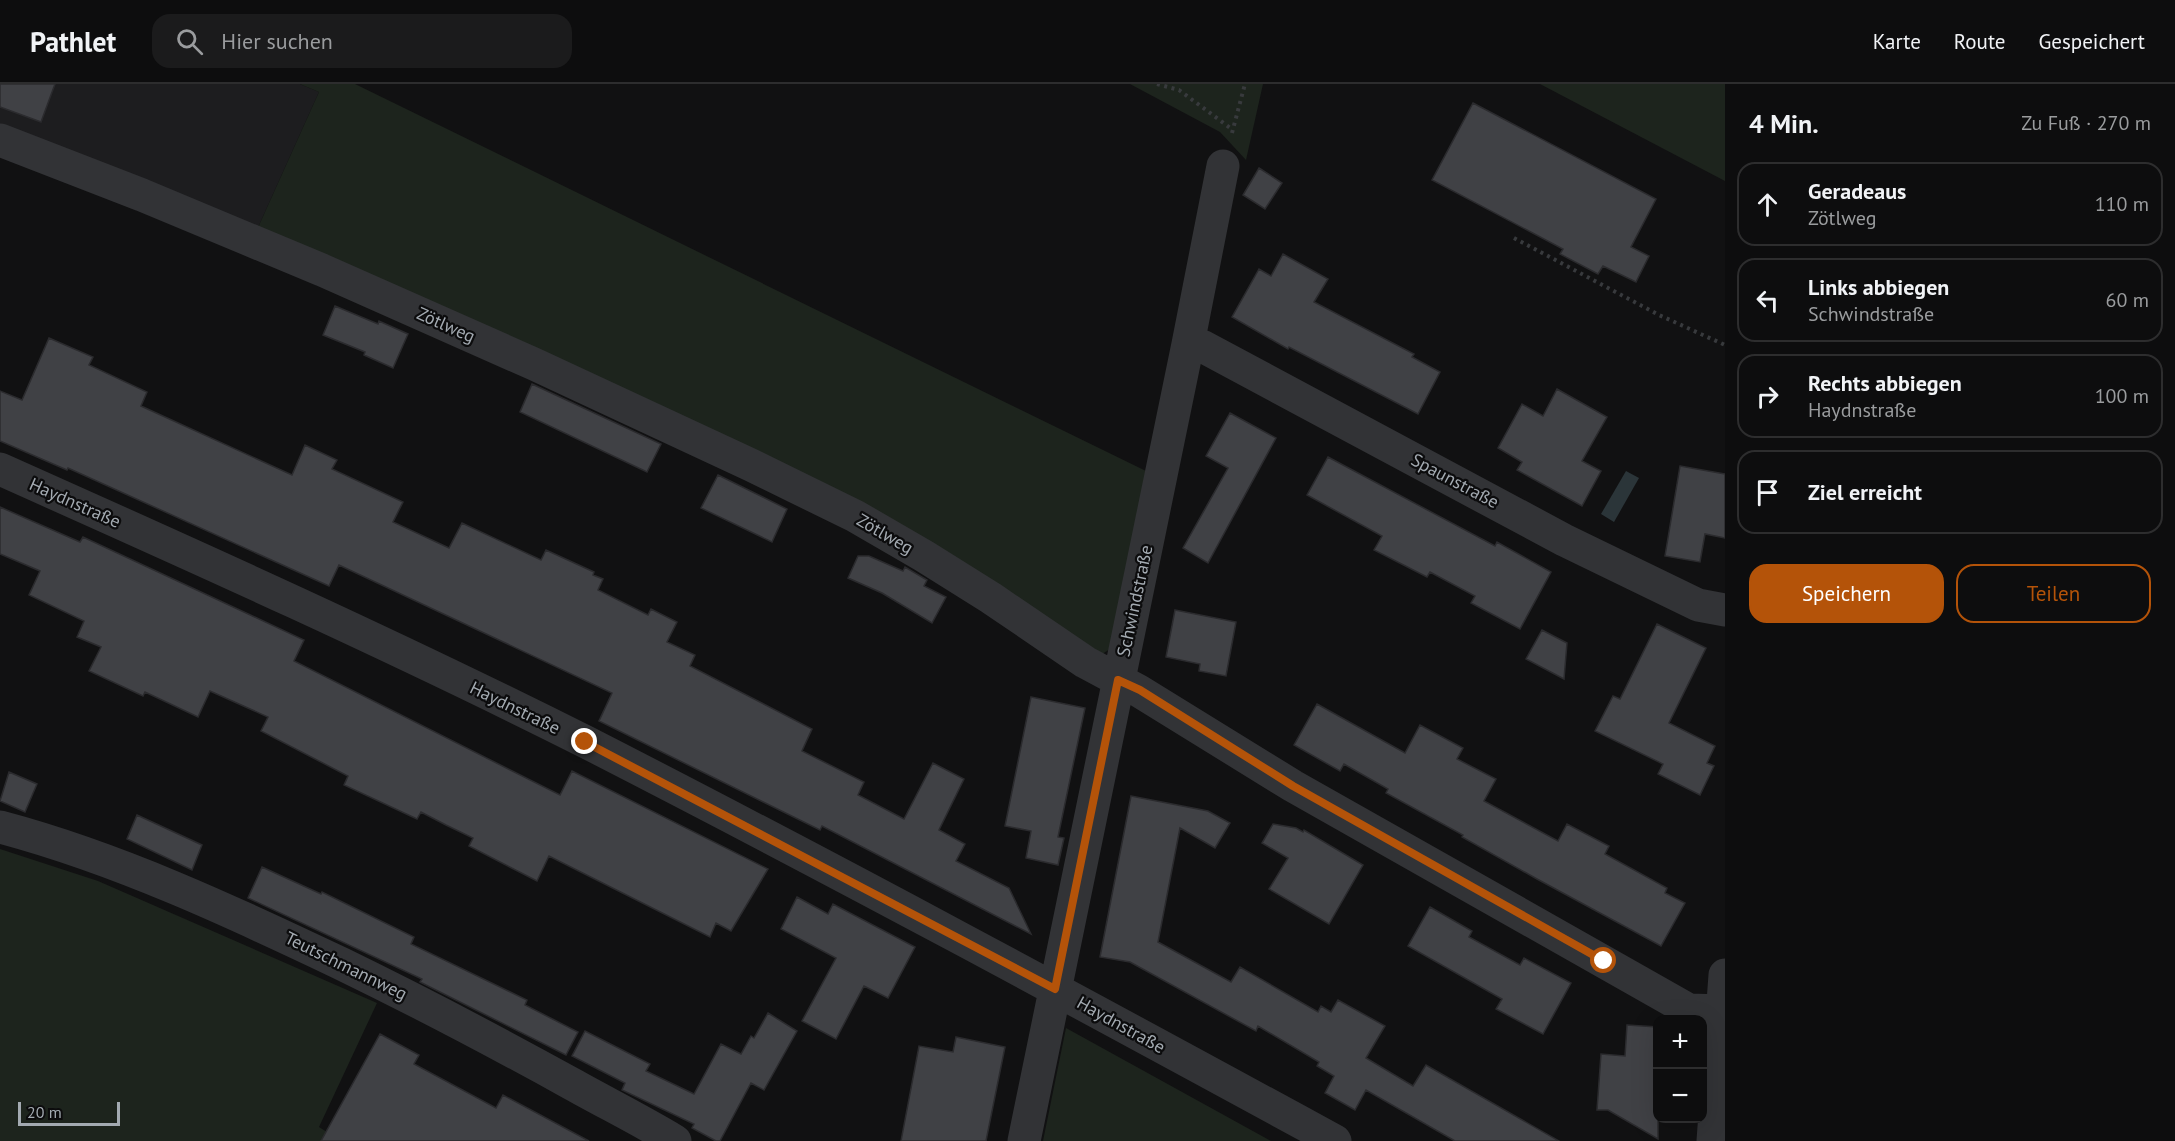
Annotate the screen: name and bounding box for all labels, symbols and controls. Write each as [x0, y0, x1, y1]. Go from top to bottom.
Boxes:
search box [152, 14, 572, 68]
text: Pathlet [30, 23, 116, 60]
icon: search [173, 25, 206, 58]
text: Hier suchen [221, 27, 333, 55]
text: Karte [1873, 28, 1921, 55]
text: Route [1954, 28, 2005, 55]
text: Gespeichert [2038, 28, 2145, 55]
text: 4 Min. [1749, 107, 1819, 140]
text: Zu Fuß · 270 m [2021, 110, 2151, 136]
text: Geradeaus [1808, 177, 1906, 205]
icon: ahead [1751, 188, 1784, 221]
text: 110 m [2095, 191, 2149, 217]
text: Zötlweg [1808, 205, 1876, 231]
text: Links abbiegen [1808, 273, 1949, 301]
icon: left [1751, 284, 1784, 317]
text: 60 m [2106, 287, 2149, 313]
text: Schwindstraße [1808, 301, 1934, 327]
street label: Zötlweg [413, 302, 479, 348]
text: Rechts abbiegen [1808, 369, 1962, 397]
icon: right [1751, 380, 1784, 413]
text: 100 m [2095, 383, 2149, 409]
text: Haydnstraße [1808, 397, 1916, 423]
street label: Spaunstraße [1407, 448, 1503, 513]
street label: Haydnstraße [26, 472, 124, 533]
icon: arrive [1751, 476, 1784, 509]
text: Ziel erreicht [1808, 478, 1922, 506]
street label: Zötlweg [853, 508, 918, 559]
street label: Schwindstraße [1111, 543, 1158, 659]
button: Speichern [1749, 564, 1944, 623]
button: Teilen [1956, 564, 2151, 623]
street label: Haydnstraße [466, 676, 564, 739]
route end [571, 728, 597, 754]
street label: Teutschmannweg [281, 926, 411, 1005]
route start [1590, 947, 1616, 973]
street label: Haydnstraße [1073, 991, 1169, 1058]
map controls [1653, 1015, 1707, 1123]
button: + [1653, 1015, 1707, 1069]
button: − [1653, 1069, 1707, 1123]
scale bar [18, 1099, 120, 1126]
text: 20 m [27, 1102, 62, 1122]

